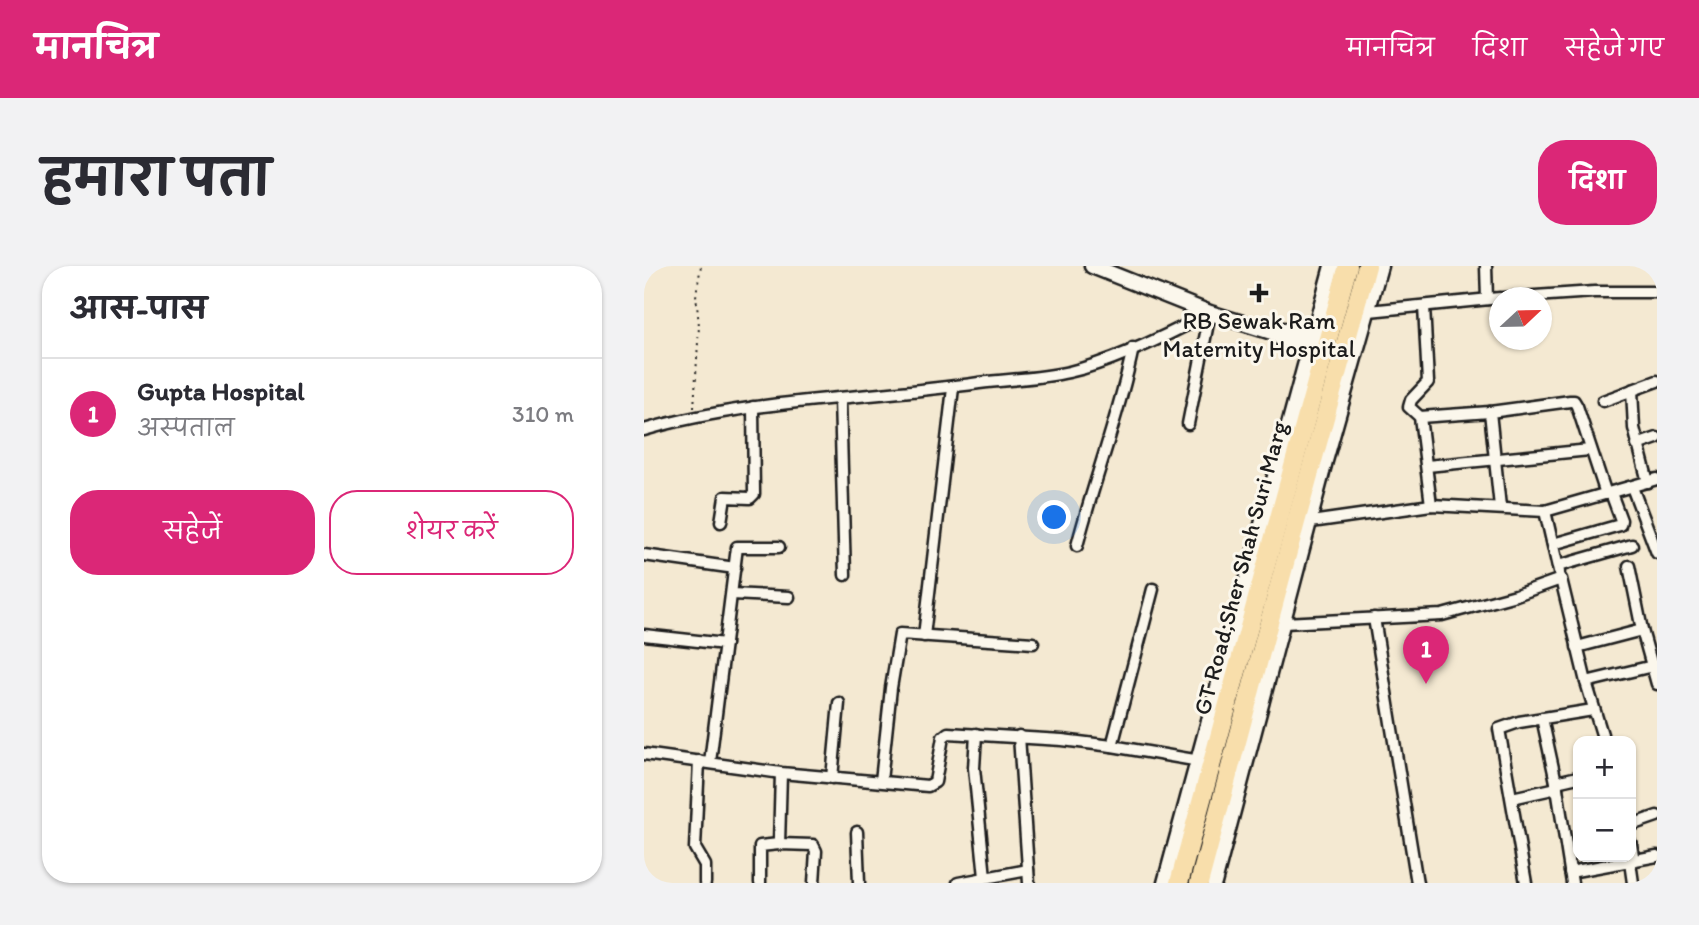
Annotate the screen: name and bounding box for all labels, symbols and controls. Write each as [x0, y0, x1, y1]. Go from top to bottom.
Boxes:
text: मानचित्र [35, 27, 158, 66]
text: मानचित्र [1347, 33, 1435, 62]
text: दिशा [1473, 33, 1527, 62]
text: सहेजे गए [1565, 33, 1664, 62]
button: दिशा [1538, 140, 1657, 225]
text: हमारा पता [42, 148, 271, 207]
marker: RB Sewak Ram Maternity Hospital [1249, 283, 1269, 303]
north arrow [1489, 287, 1552, 350]
text: आस-पास [70, 290, 207, 327]
place label: RB Sewak Ram Maternity Hospital [1163, 306, 1356, 363]
text: Gupta Hospital [137, 375, 305, 407]
text: 1 [88, 400, 98, 428]
text: 310 m [512, 400, 574, 428]
text: अस्पताल [137, 414, 235, 442]
street label: GT Road;Sher Shah Suri Marg [1187, 417, 1293, 718]
button: सहेजें [70, 490, 315, 575]
button: शेयर करें [329, 490, 574, 575]
your location [1037, 500, 1071, 534]
pin: 1 [1403, 626, 1449, 684]
map controls [1573, 736, 1636, 862]
button: + [1573, 736, 1636, 799]
button: − [1573, 799, 1636, 862]

